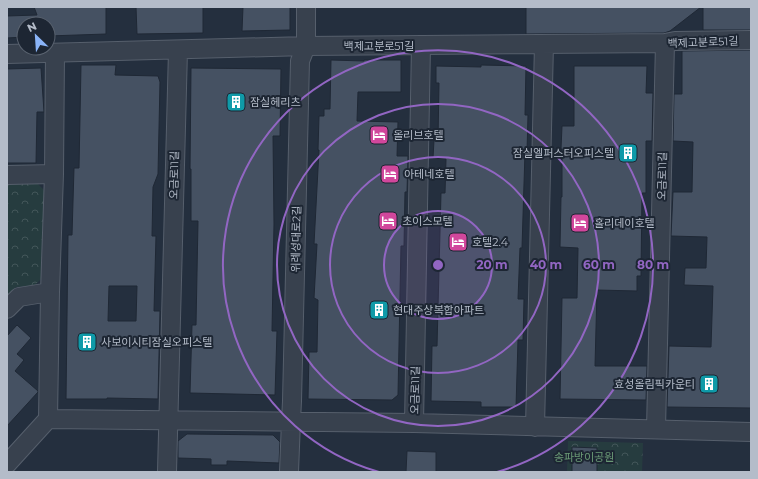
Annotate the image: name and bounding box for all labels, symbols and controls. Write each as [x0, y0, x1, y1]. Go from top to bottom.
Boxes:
north arrow [16, 16, 56, 56]
text: N [25, 19, 39, 35]
street label: 백제고분로51길 [667, 34, 739, 50]
street label: 백제고분로51길 [344, 39, 414, 53]
building icon: 잠실헤리츠 [225, 91, 247, 113]
place label: 잠실헤리츠 [250, 95, 301, 109]
hotel icon: 올리브호텔 [368, 124, 390, 146]
place label: 올리브호텔 [393, 128, 444, 142]
building icon: 잠실엘퍼스터오피스텔 [617, 142, 639, 164]
place label: 잠실엘퍼스터오피스텔 [513, 146, 614, 160]
street label: 오금로11길 [167, 151, 181, 199]
street label: 오금로11길 [655, 152, 669, 200]
hotel icon: 아테네호텔 [379, 163, 401, 185]
place label: 아테네호텔 [404, 167, 455, 181]
street label: 위례성대로2길 [288, 205, 304, 273]
hotel icon: 초이스모텔 [377, 210, 399, 232]
hotel icon: 홀리데이호텔 [569, 212, 591, 234]
place label: 초이스모텔 [402, 214, 453, 228]
place label: 홀리데이호텔 [594, 216, 655, 230]
hotel icon: 호텔2.4 [447, 231, 469, 253]
place label: 호텔2.4 [472, 235, 509, 249]
text: 20 m [476, 257, 508, 272]
text: 40 m [530, 257, 562, 272]
text: 60 m [583, 257, 615, 272]
text: 80 m [637, 257, 669, 272]
centre of rings [431, 258, 445, 272]
building icon: 현대주상복합아파트 [368, 299, 390, 321]
place label: 현대주상복합아파트 [393, 303, 484, 317]
building icon: 사보이시티잠실오피스텔 [76, 331, 98, 353]
place label: 사보이시티잠실오피스텔 [101, 335, 212, 349]
street label: 오금로11길 [408, 366, 422, 414]
building icon: 효성올림픽카운티 [698, 373, 720, 395]
place label: 효성올림픽카운티 [614, 377, 695, 391]
park label: 송파방이공원 [554, 450, 614, 464]

